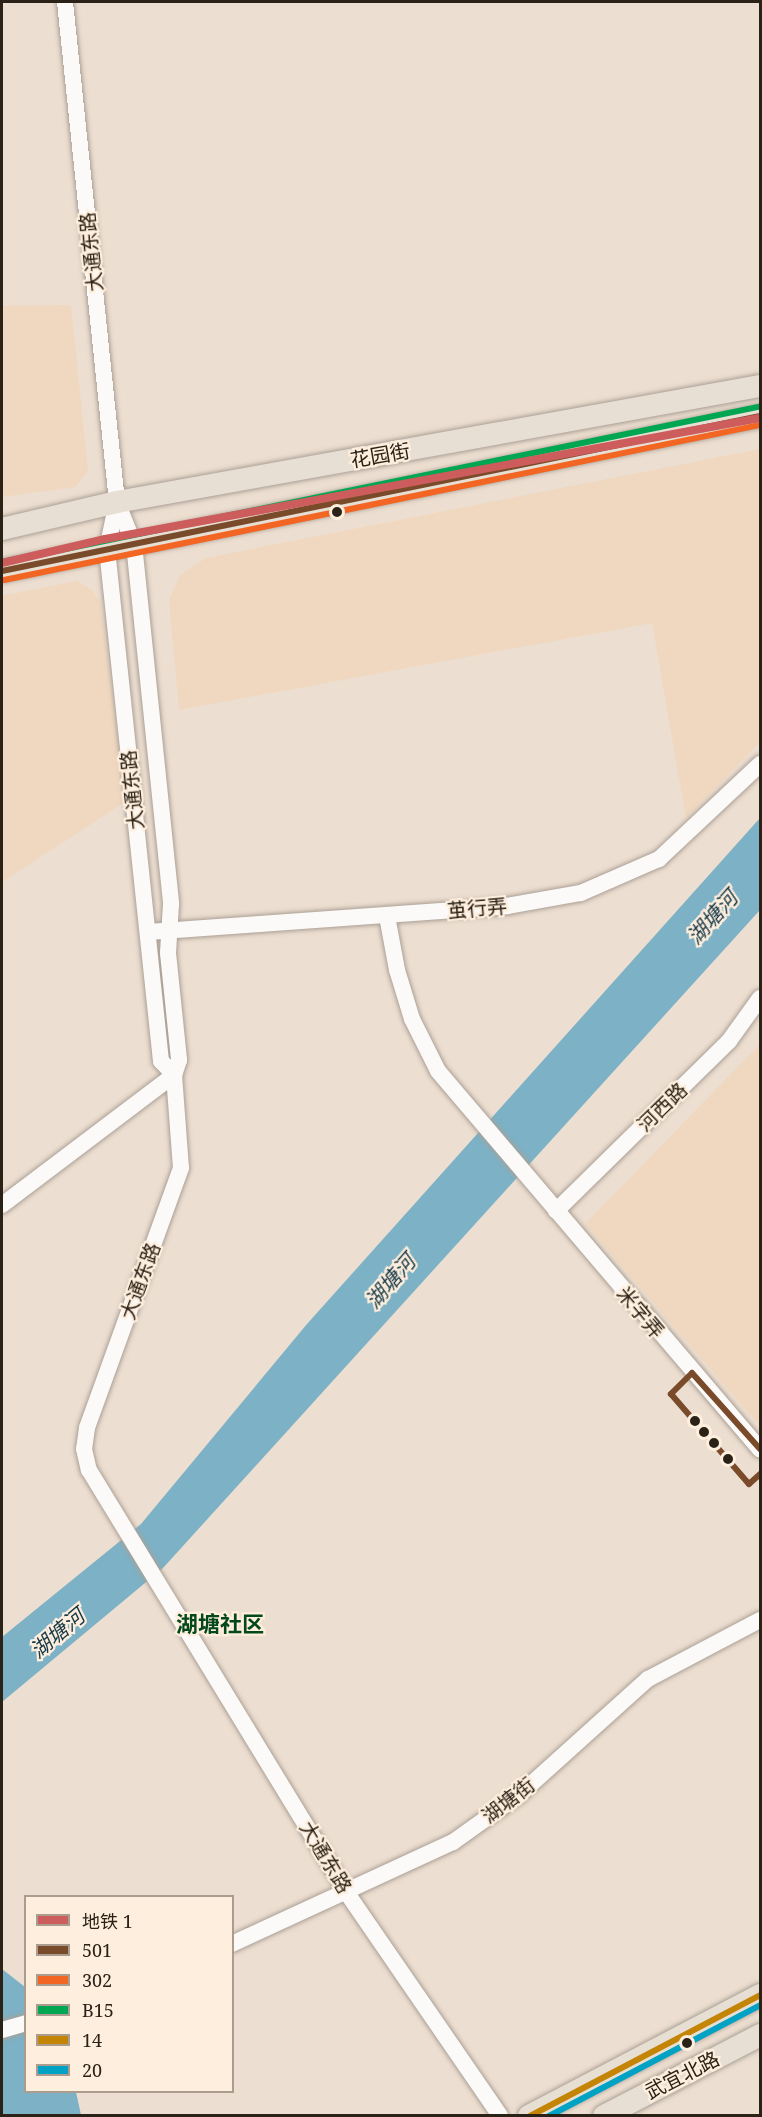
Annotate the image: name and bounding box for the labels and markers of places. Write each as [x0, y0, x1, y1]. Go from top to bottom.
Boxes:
unlabelled marker [331, 506, 343, 518]
unlabelled marker [689, 1415, 701, 1427]
unlabelled marker [698, 1426, 710, 1438]
unlabelled marker [708, 1437, 720, 1449]
unlabelled marker [722, 1453, 734, 1465]
unlabelled marker [681, 2037, 693, 2049]

